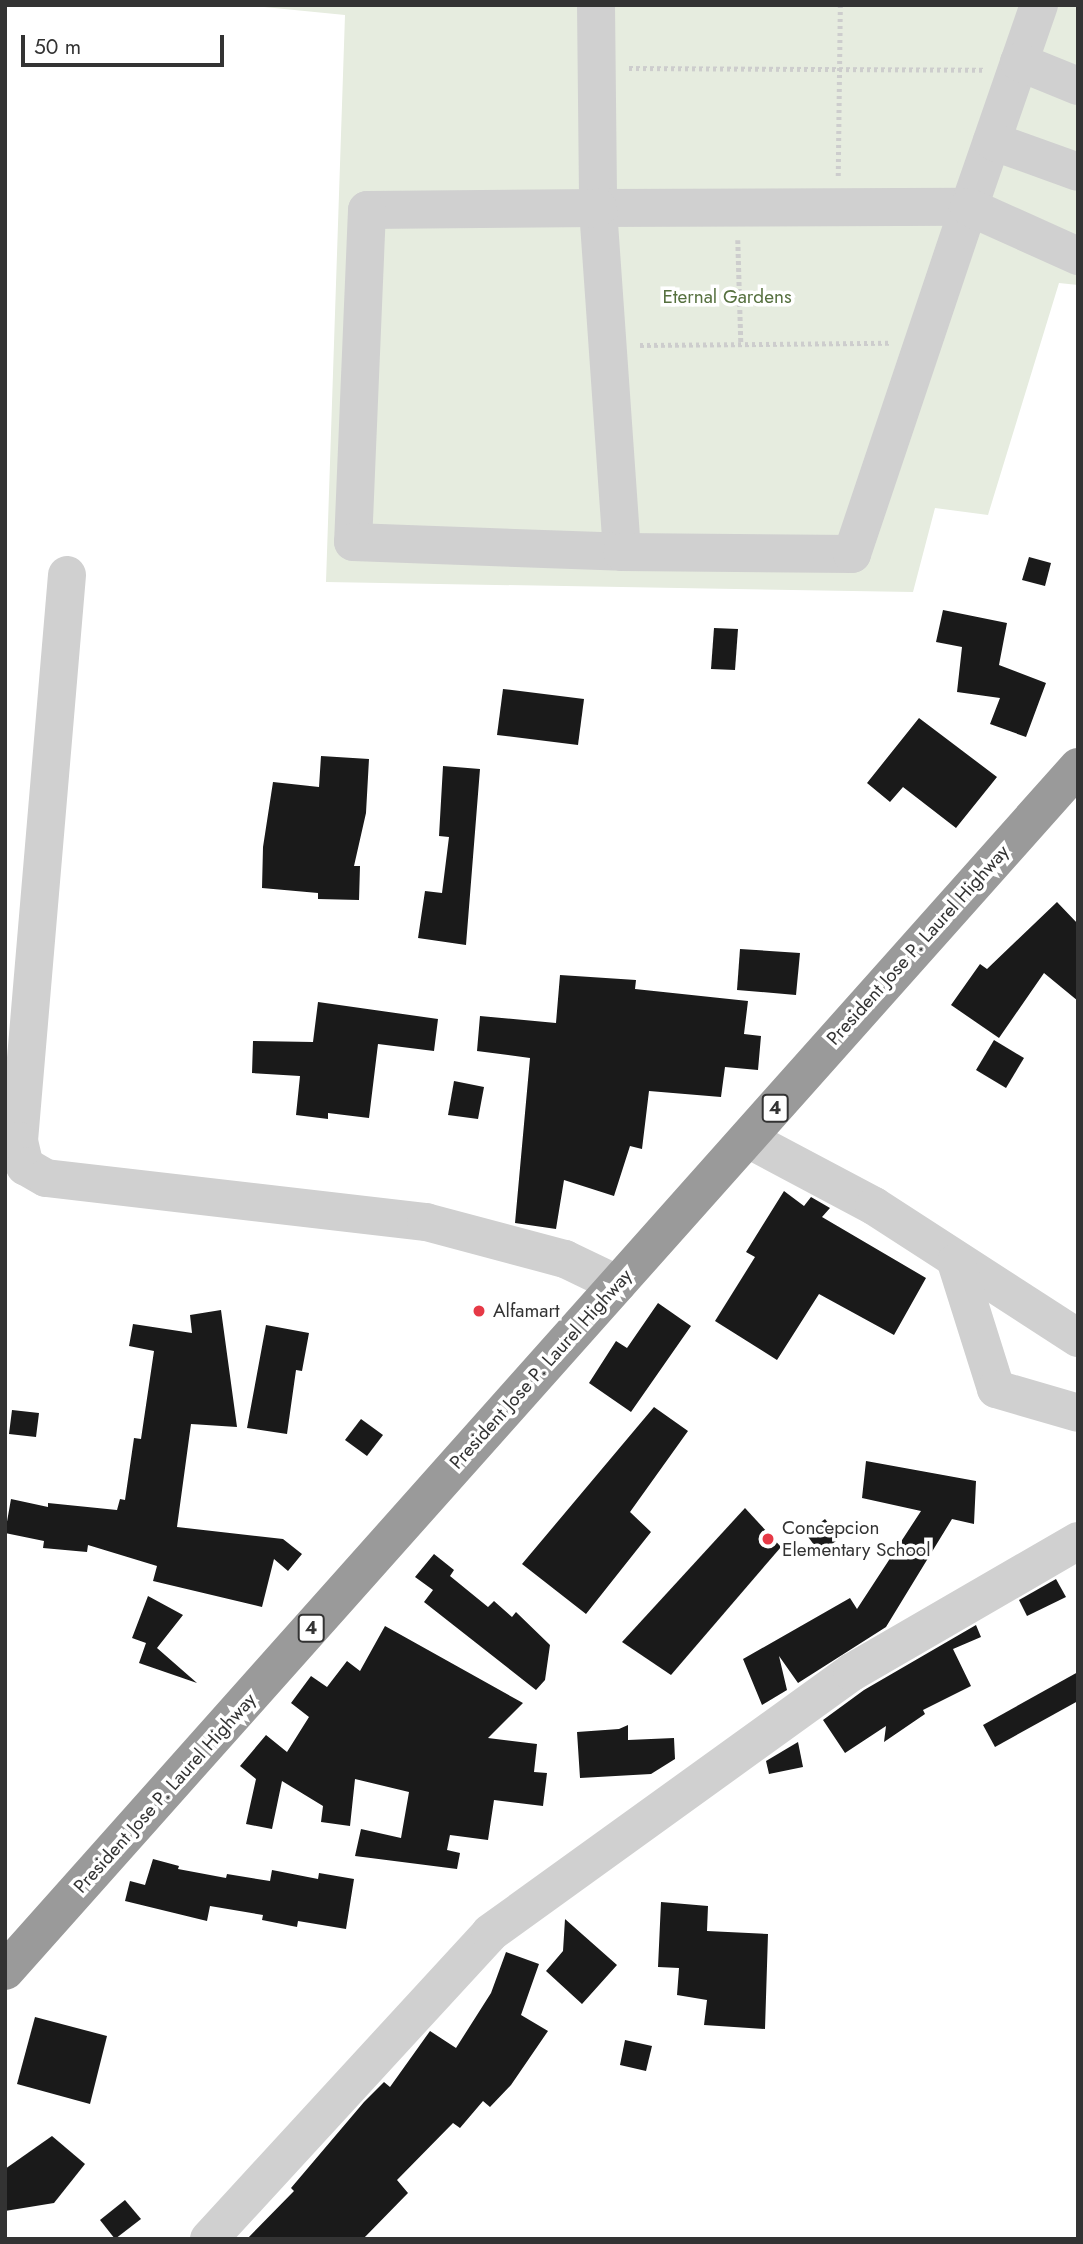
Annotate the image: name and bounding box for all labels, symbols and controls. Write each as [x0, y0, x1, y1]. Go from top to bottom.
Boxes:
scale bar [24, 21, 228, 65]
text: 50 m [34, 32, 81, 62]
park label: Eternal Gardens [662, 286, 792, 308]
street label: President Jose P. Laurel Highway [822, 840, 1014, 1050]
road number: 4 [761, 1093, 789, 1122]
street label: President Jose P. Laurel Highway [445, 1264, 637, 1474]
place label: Alfamart [493, 1300, 560, 1322]
marker: Alfamart [471, 1303, 487, 1319]
place label: Concepcion Elementary School [782, 1517, 931, 1561]
marker: Concepcion Elementary School [760, 1531, 776, 1547]
road number: 4 [297, 1614, 325, 1643]
street label: President Jose P. Laurel Highway [69, 1688, 261, 1898]

